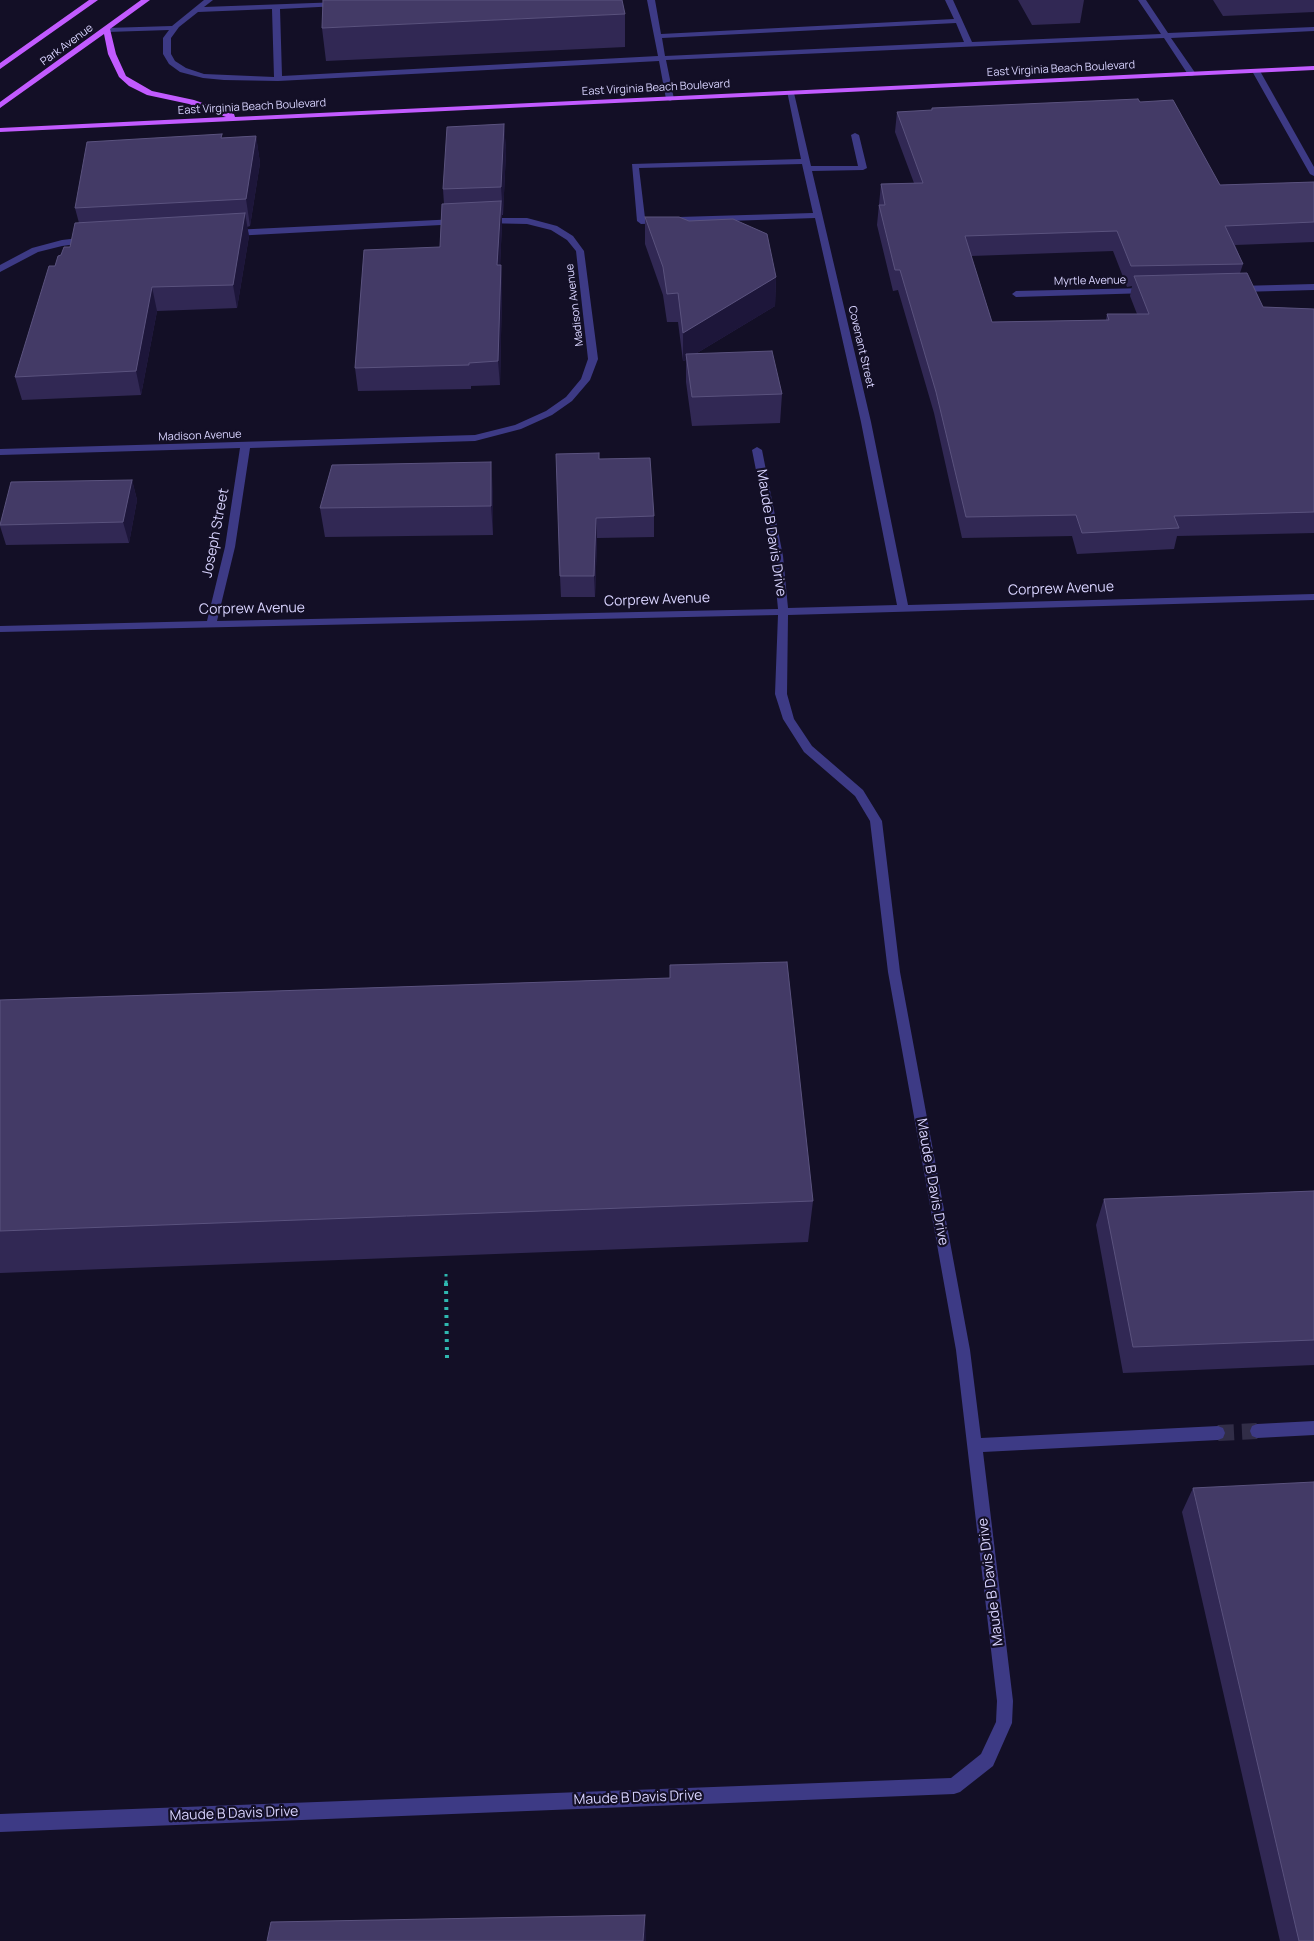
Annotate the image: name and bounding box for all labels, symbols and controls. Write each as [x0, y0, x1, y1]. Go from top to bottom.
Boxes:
street label: Park Avenue [38, 22, 96, 68]
street label: East Virginia Beach Boulevard [987, 59, 1135, 79]
street label: East Virginia Beach Boulevard [582, 78, 730, 98]
street label: East Virginia Beach Boulevard [178, 97, 326, 117]
street label: Madison Avenue [563, 263, 587, 347]
street label: Myrtle Avenue [1054, 274, 1126, 288]
street label: Covenant Street [845, 305, 877, 389]
street label: Madison Avenue [158, 428, 242, 444]
street label: Maude B Davis Drive [753, 468, 789, 598]
street label: Joseph Street [199, 487, 233, 579]
street label: Corprew Avenue [1008, 579, 1114, 599]
street label: Corprew Avenue [604, 590, 710, 610]
street label: Corprew Avenue [199, 600, 305, 618]
street label: Maude B Davis Drive [913, 1117, 951, 1247]
street label: Maude B Davis Drive [975, 1517, 1007, 1647]
street label: Maude B Davis Drive [573, 1787, 703, 1809]
street label: Maude B Davis Drive [169, 1803, 299, 1825]

